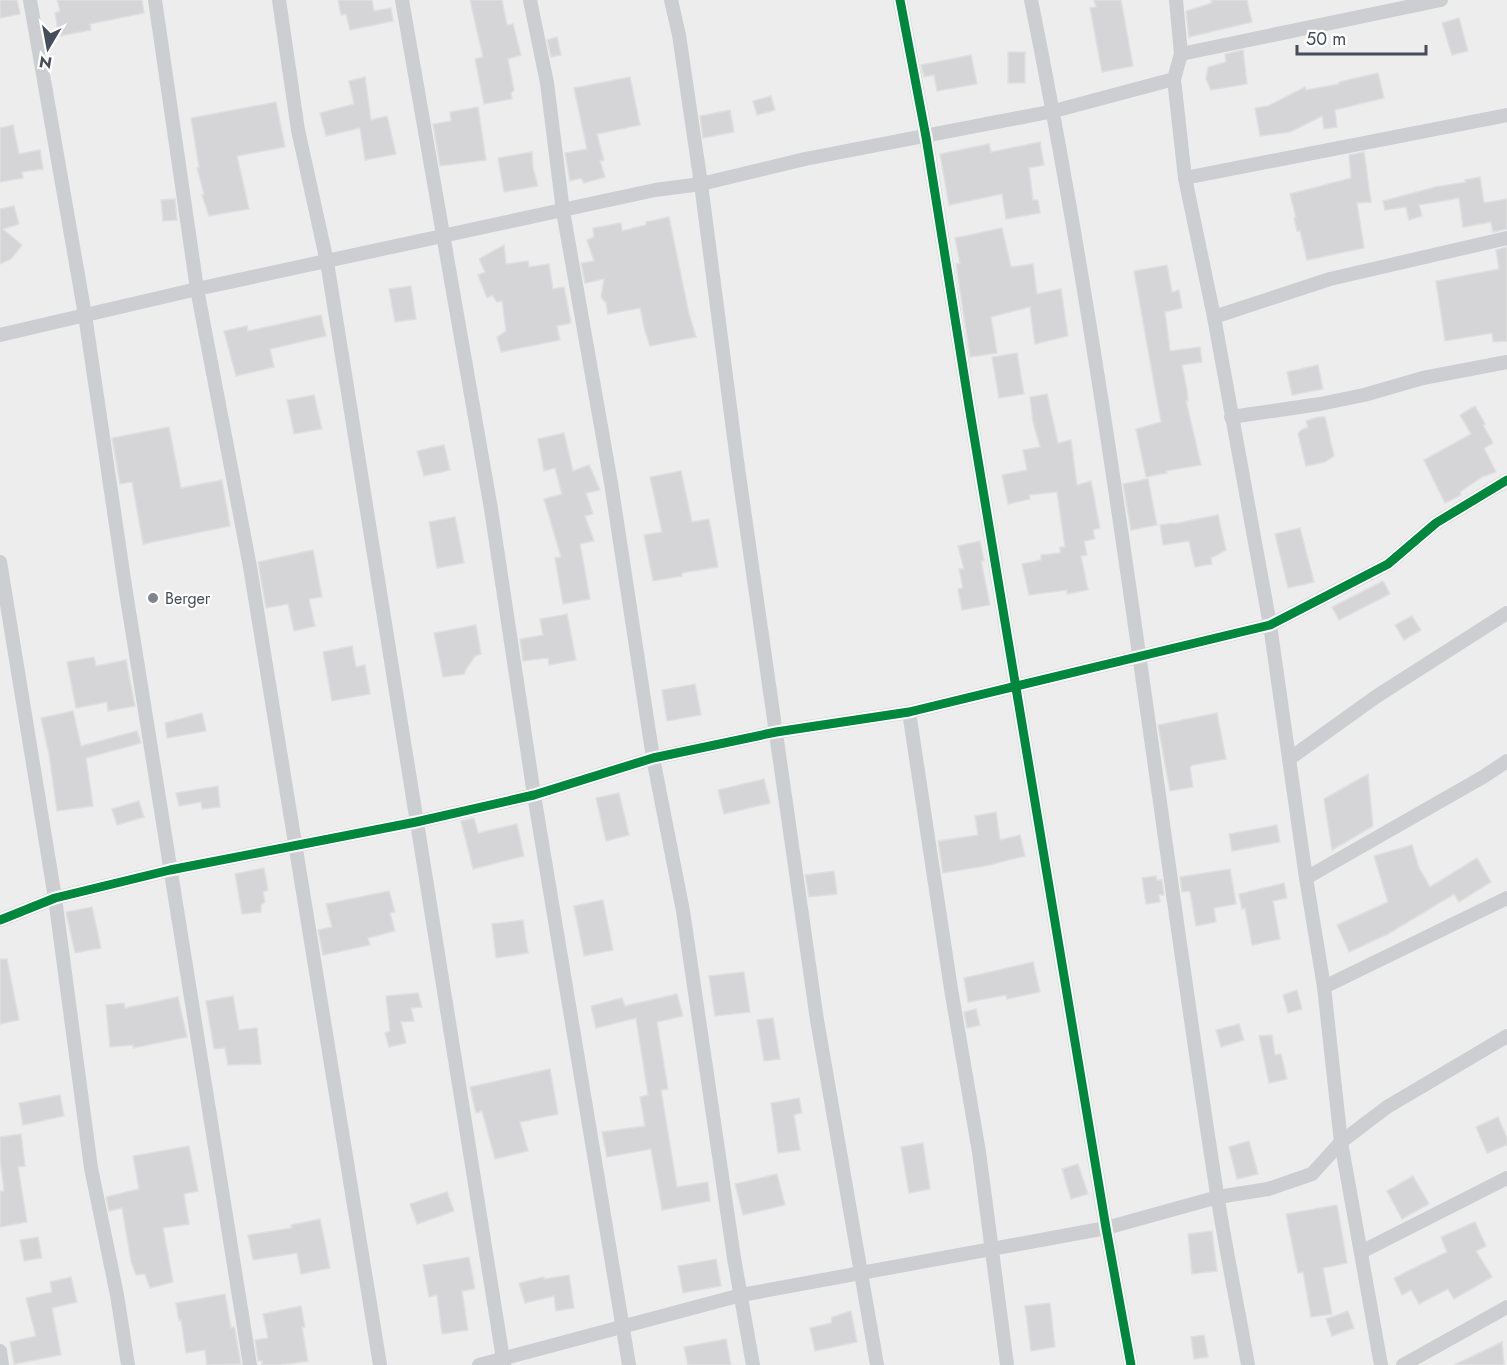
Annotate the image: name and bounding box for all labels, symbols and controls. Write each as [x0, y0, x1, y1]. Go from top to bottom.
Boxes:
north arrow [18, 18, 78, 78]
scale bar [1297, 18, 1426, 56]
text: 50 m [1306, 26, 1346, 52]
text: N [37, 50, 54, 75]
place label: Berger [165, 587, 211, 610]
marker: Berger [146, 591, 160, 605]

